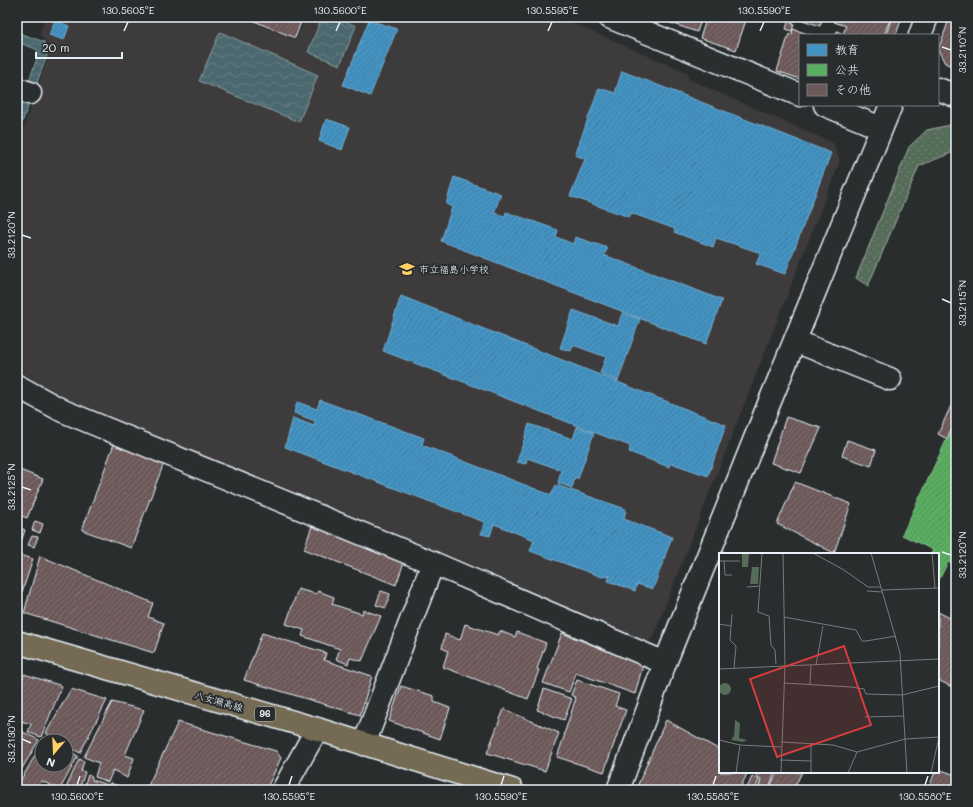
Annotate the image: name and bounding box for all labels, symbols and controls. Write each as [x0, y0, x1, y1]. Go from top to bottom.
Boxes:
text: 130.5605°E [102, 3, 155, 17]
text: 130.5600°E [313, 3, 367, 17]
text: 130.5595°E [526, 3, 578, 17]
text: 130.5590°E [738, 3, 791, 17]
text: 33.2110°N [955, 27, 969, 73]
scale bar [36, 34, 122, 60]
legend [799, 34, 939, 106]
text: 20 m [42, 39, 70, 55]
text: 教育 [835, 41, 859, 57]
text: 公共 [835, 61, 859, 77]
text: その他 [835, 81, 871, 97]
text: 33.2120°N [4, 211, 18, 259]
school or university icon: 市立福島小学校 [398, 260, 416, 278]
place label: 市立福島小学校 [419, 262, 489, 276]
text: 33.2115°N [955, 280, 969, 326]
text: 33.2125°N [4, 463, 18, 511]
text: 33.2120°N [955, 531, 969, 579]
inset map [719, 553, 939, 773]
street label: 八女瀬高線 [193, 687, 245, 715]
road number: 96 [255, 707, 275, 721]
text: 33.2130°N [4, 715, 18, 763]
north arrow [34, 733, 74, 773]
text: N [44, 754, 57, 771]
text: 130.5600°E [50, 789, 104, 803]
text: 130.5595°E [263, 789, 315, 803]
text: 130.5590°E [475, 789, 528, 803]
text: 130.5585°E [687, 789, 740, 803]
text: 130.5580°E [899, 789, 952, 803]

